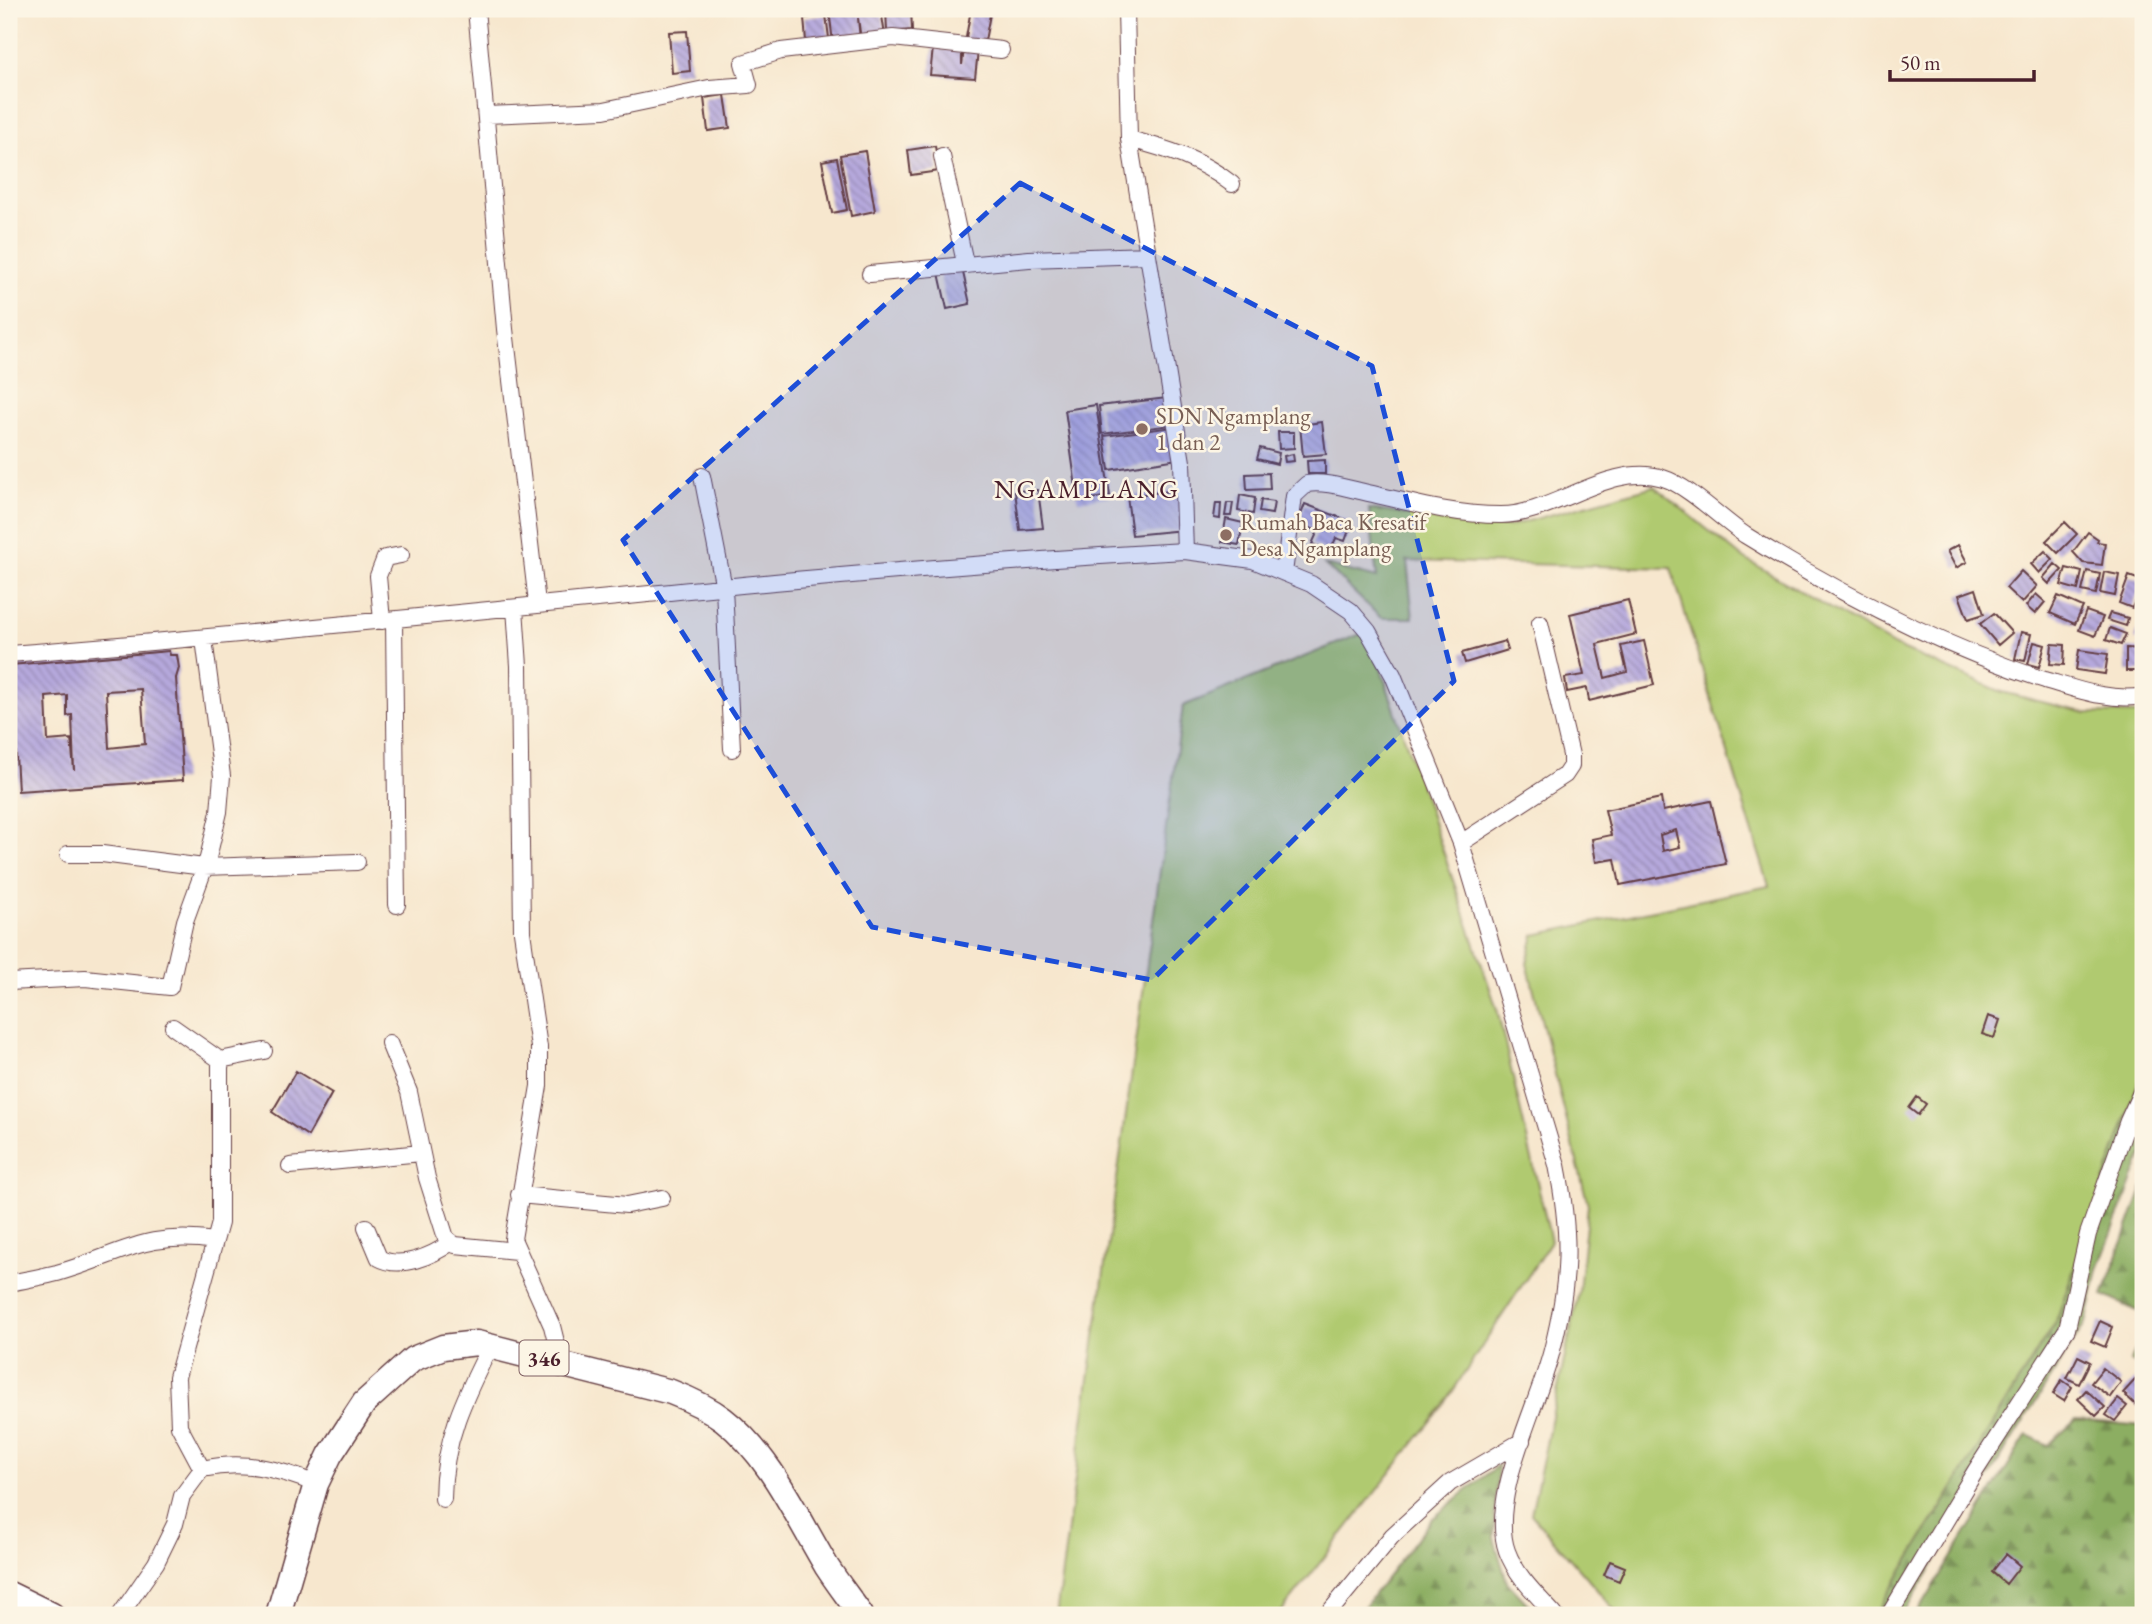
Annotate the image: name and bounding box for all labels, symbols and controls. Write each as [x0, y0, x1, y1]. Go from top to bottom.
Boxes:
scale bar [1890, 38, 2033, 82]
text: 50 m [1900, 49, 1941, 76]
place label: SDN Ngamplang 1 dan 2 [1156, 401, 1312, 457]
marker: SDN Ngamplang 1 dan 2 [1134, 421, 1150, 437]
district label: NGAMPLANG [994, 472, 1180, 506]
place label: Rumah Baca Kresatif Desa Ngamplang [1240, 507, 1429, 563]
marker: Rumah Baca Kresatif Desa Ngamplang [1218, 527, 1234, 543]
road number: 346 [520, 1340, 568, 1376]

